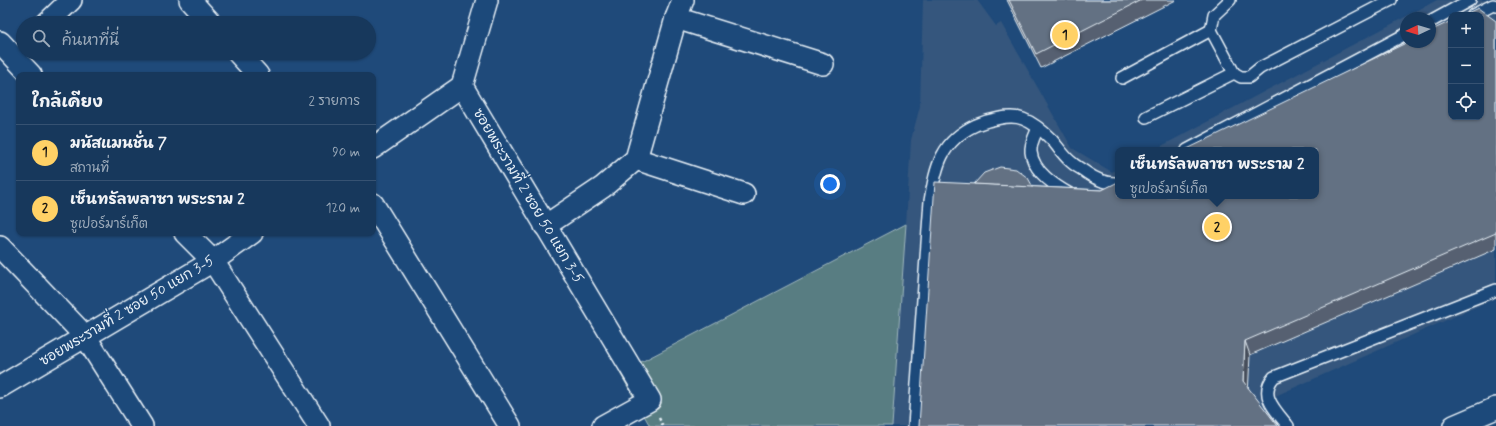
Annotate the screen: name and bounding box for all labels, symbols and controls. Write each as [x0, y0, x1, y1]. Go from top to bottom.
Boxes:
north arrow [1400, 12, 1436, 48]
map controls [1448, 12, 1484, 120]
button: + [1448, 12, 1484, 48]
search box [16, 16, 376, 60]
pin: 1 [1052, 20, 1078, 50]
icon: search [30, 27, 52, 49]
text: ค้นหาที่นี่ [62, 31, 119, 51]
button: − [1448, 48, 1484, 84]
button: locate [1448, 84, 1484, 120]
text: ใกล้เคียง [32, 91, 103, 113]
text: 2 รายการ [308, 93, 360, 110]
street label: ซอยพระรามที่ 2 ซอย 50 แยก 3-5 [469, 103, 592, 287]
text: มนัสแมนชั่น 7 [70, 134, 167, 154]
text: 1 [42, 144, 48, 161]
text: 90 m [332, 144, 360, 161]
popup [1115, 147, 1319, 199]
text: เซ็นทรัลพลาซา พระราม 2 [1130, 155, 1304, 175]
text: สถานที่ [70, 160, 109, 177]
your location [820, 174, 840, 194]
text: ซูเปอร์มาร์เก็ต [1130, 181, 1208, 198]
text: เซ็นทรัลพลาซา พระราม 2 [70, 190, 245, 210]
text: 2 [42, 200, 48, 217]
text: 120 m [326, 200, 360, 217]
pin: 2 [1204, 212, 1230, 242]
text: ซูเปอร์มาร์เก็ต [70, 216, 148, 233]
street label: ซอยพระรามที่ 2 ซอย 50 แยก 3-5 [34, 247, 218, 370]

